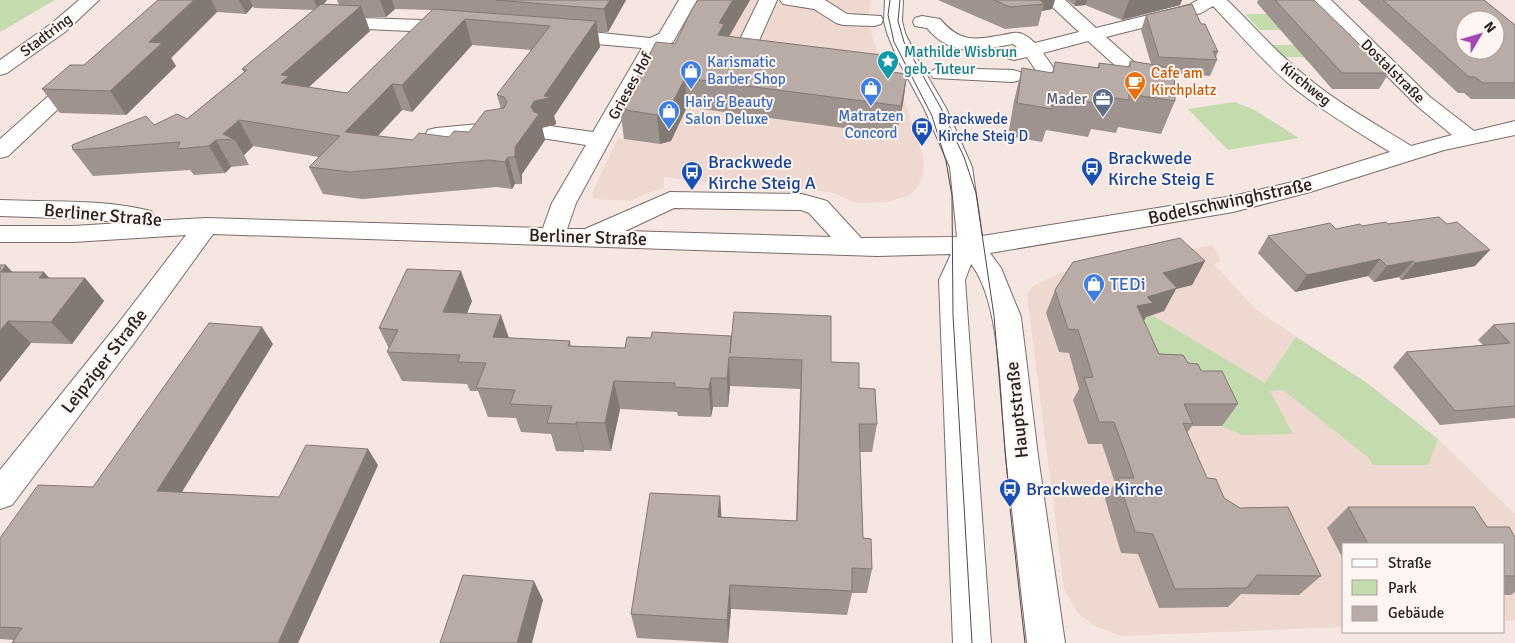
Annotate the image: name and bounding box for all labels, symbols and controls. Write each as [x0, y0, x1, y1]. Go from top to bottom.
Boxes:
street label: Stadtring [17, 10, 76, 60]
north arrow [1455, 10, 1505, 60]
text: N [1480, 18, 1500, 36]
street label: Dostalstraße [1357, 35, 1429, 107]
place label: Mathilde Wisbrun geb. Tuteur [904, 43, 1017, 78]
street label: Grieses Hof [604, 49, 656, 123]
place icon: Mathilde Wisbrun geb. Tuteur [876, 49, 900, 80]
place label: Karismatic Barber Shop [707, 53, 786, 88]
street label: Kirchweg [1277, 58, 1335, 110]
shop icon: Karismatic Barber Shop [679, 59, 703, 90]
place label: Cafe am Kirchplatz [1151, 64, 1217, 99]
cafe icon: Cafe am Kirchplatz [1123, 70, 1147, 101]
shop icon: Matratzen Concord [859, 76, 883, 107]
office icon: Mader [1091, 87, 1115, 118]
place label: Mader [1046, 90, 1087, 108]
place label: Hair & Beauty Salon Deluxe [685, 93, 773, 128]
shop icon: Hair & Beauty Salon Deluxe [657, 99, 681, 130]
place label: Matratzen Concord [838, 107, 904, 142]
place label: Brackwede Kirche Steig D [938, 110, 1028, 145]
bus stop icon: Brackwede Kirche Steig D [910, 116, 934, 147]
place label: Brackwede Kirche Steig E [1108, 147, 1215, 190]
place label: Brackwede Kirche Steig A [708, 151, 816, 194]
bus stop icon: Brackwede Kirche Steig E [1080, 156, 1104, 187]
bus stop icon: Brackwede Kirche Steig A [680, 160, 704, 191]
street label: Bodelschwinghstraße [1146, 173, 1314, 229]
street label: Berliner Straße [43, 199, 163, 231]
street label: Berliner Straße [529, 224, 647, 250]
shop icon: TEDi [1082, 272, 1106, 303]
place label: TEDi [1110, 273, 1146, 295]
street label: Leipziger Straße [56, 304, 152, 418]
street label: Hauptstraße [1001, 361, 1033, 459]
bus stop icon: Brackwede Kirche [998, 477, 1022, 508]
place label: Brackwede Kirche [1026, 478, 1163, 500]
legend [1342, 543, 1505, 633]
text: Straße [1388, 554, 1432, 572]
text: Park [1388, 579, 1417, 597]
text: Gebäude [1388, 604, 1444, 622]

